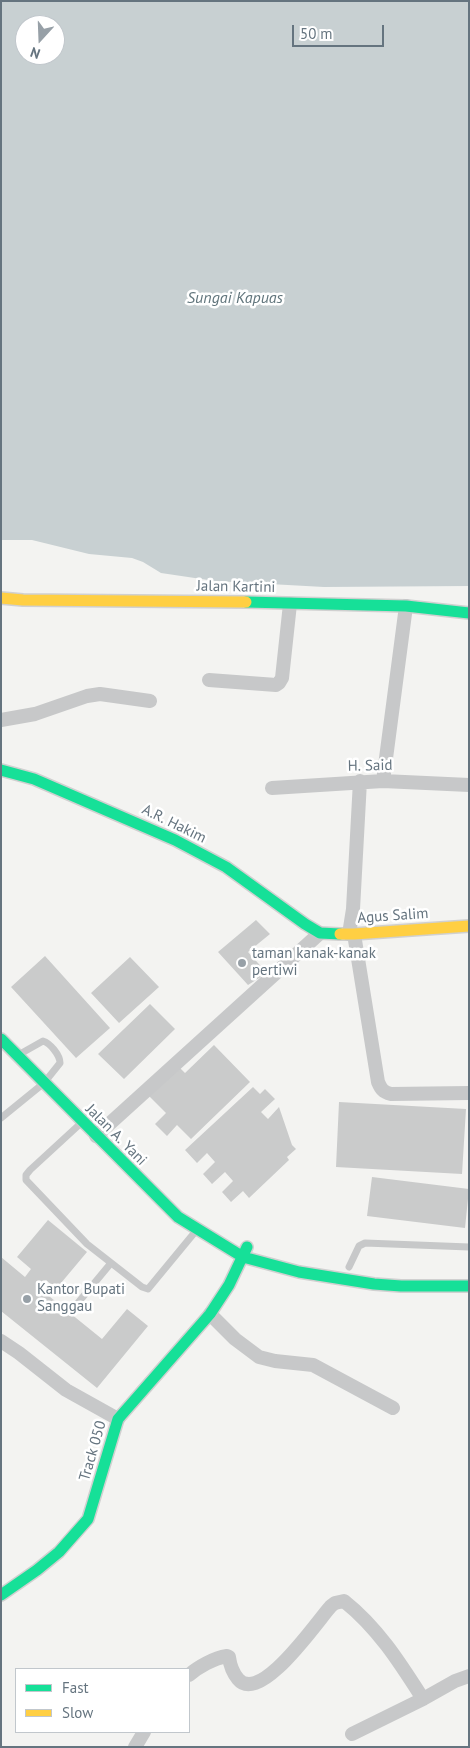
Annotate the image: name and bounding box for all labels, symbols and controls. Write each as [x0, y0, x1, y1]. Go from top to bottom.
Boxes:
north arrow [15, 15, 65, 65]
scale bar [295, 15, 388, 47]
text: 50 m [300, 24, 333, 43]
text: N [28, 43, 43, 63]
water label: Sungai Kapuas [187, 288, 283, 308]
street label: Jalan Kartini [196, 577, 276, 597]
street label: H. Said [347, 757, 393, 775]
street label: A.R. Hakim [139, 801, 209, 847]
street label: Agus Salim [357, 905, 429, 927]
place label: taman kanak-kanak pertiwi [252, 945, 376, 980]
marker: taman kanak-kanak pertiwi [236, 957, 248, 969]
street label: Jalan A. Yani [82, 1101, 150, 1169]
place label: Kantor Bupati Sanggau [37, 1281, 125, 1316]
marker: Kantor Bupati Sanggau [21, 1293, 33, 1305]
street label: Track 050 [76, 1419, 110, 1483]
legend [15, 1668, 190, 1733]
text: Fast [62, 1678, 89, 1697]
text: Slow [62, 1703, 93, 1722]

